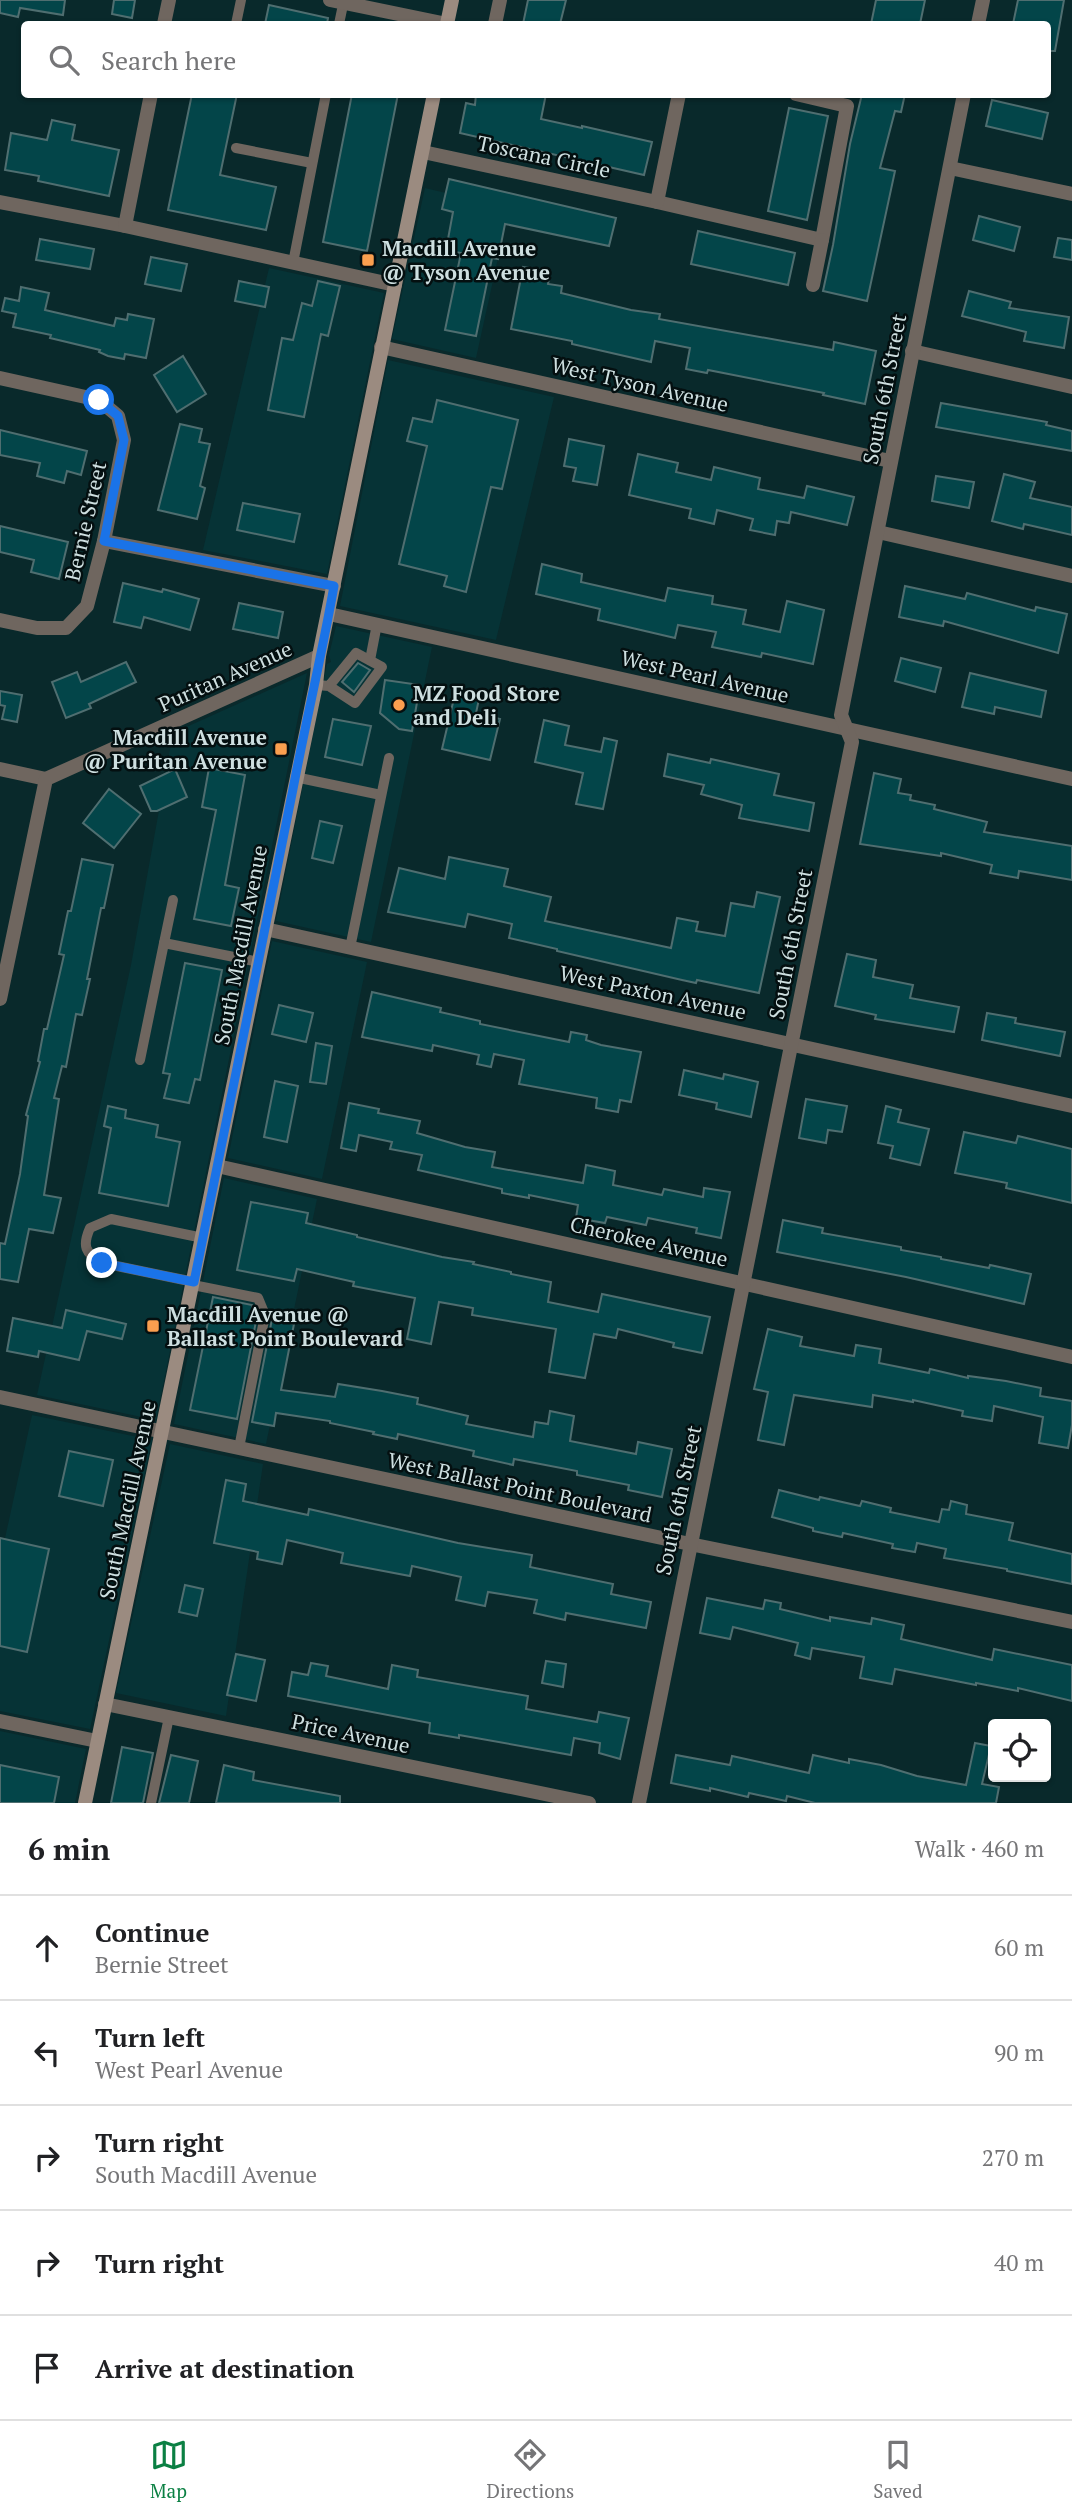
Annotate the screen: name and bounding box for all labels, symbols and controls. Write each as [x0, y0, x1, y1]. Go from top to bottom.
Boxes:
search box [21, 21, 1051, 98]
icon: search [45, 41, 83, 79]
text: Search here [101, 43, 236, 77]
street label: Toscana Circle [475, 128, 613, 184]
place label: Macdill Avenue @ Tyson Avenue [382, 234, 550, 286]
marker: Macdill Avenue @ Tyson Avenue [360, 252, 376, 268]
street label: South 6th Street [856, 311, 912, 467]
street label: West Tyson Avenue [549, 350, 731, 418]
route start [83, 384, 114, 415]
street label: Bernie Street [58, 458, 112, 584]
street label: Puritan Avenue [154, 634, 296, 718]
street label: West Pearl Avenue [618, 643, 792, 709]
place label: MZ Food Store and Deli [413, 679, 560, 731]
marker: MZ Food Store and Deli [391, 697, 407, 713]
place label: Macdill Avenue @ Puritan Avenue [84, 723, 267, 775]
marker: Macdill Avenue @ Puritan Avenue [273, 741, 289, 757]
street label: South Macdill Avenue [207, 843, 273, 1047]
street label: South 6th Street [762, 866, 818, 1022]
street label: West Paxton Avenue [557, 959, 749, 1025]
street label: Cherokee Avenue [567, 1209, 731, 1273]
route end [86, 1247, 117, 1278]
place label: Macdill Avenue @ Ballast Point Boulevard [167, 1300, 403, 1352]
marker: Macdill Avenue @ Ballast Point Boulevard [145, 1318, 161, 1334]
street label: South Macdill Avenue [92, 1398, 162, 1602]
street label: South 6th Street [648, 1422, 708, 1578]
street label: West Ballast Point Boulevard [386, 1445, 655, 1529]
street label: Price Avenue [289, 1707, 413, 1759]
map controls [988, 1719, 1051, 1782]
button: locate [988, 1719, 1051, 1782]
text: 6 min [28, 1829, 110, 1869]
text: Walk · 460 m [915, 1833, 1044, 1864]
text: Continue [95, 1915, 209, 1949]
icon: ahead [28, 1929, 66, 1967]
text: 60 m [994, 1932, 1044, 1963]
text: Bernie Street [95, 1949, 229, 1980]
text: Turn left [95, 2020, 205, 2054]
icon: left [28, 2034, 66, 2072]
text: 90 m [994, 2037, 1044, 2068]
text: West Pearl Avenue [95, 2054, 283, 2085]
text: Turn right [95, 2125, 224, 2159]
icon: right [28, 2139, 66, 2177]
text: 270 m [982, 2142, 1044, 2173]
text: South Macdill Avenue [95, 2159, 317, 2190]
icon: right [28, 2244, 66, 2282]
text: Turn right [95, 2246, 224, 2280]
text: 40 m [994, 2247, 1044, 2278]
icon: arrive [28, 2349, 66, 2387]
text: Arrive at destination [95, 2351, 354, 2385]
tab: Map [150, 2436, 188, 2503]
tab: Directions [487, 2436, 574, 2503]
tab: Saved [873, 2436, 922, 2503]

